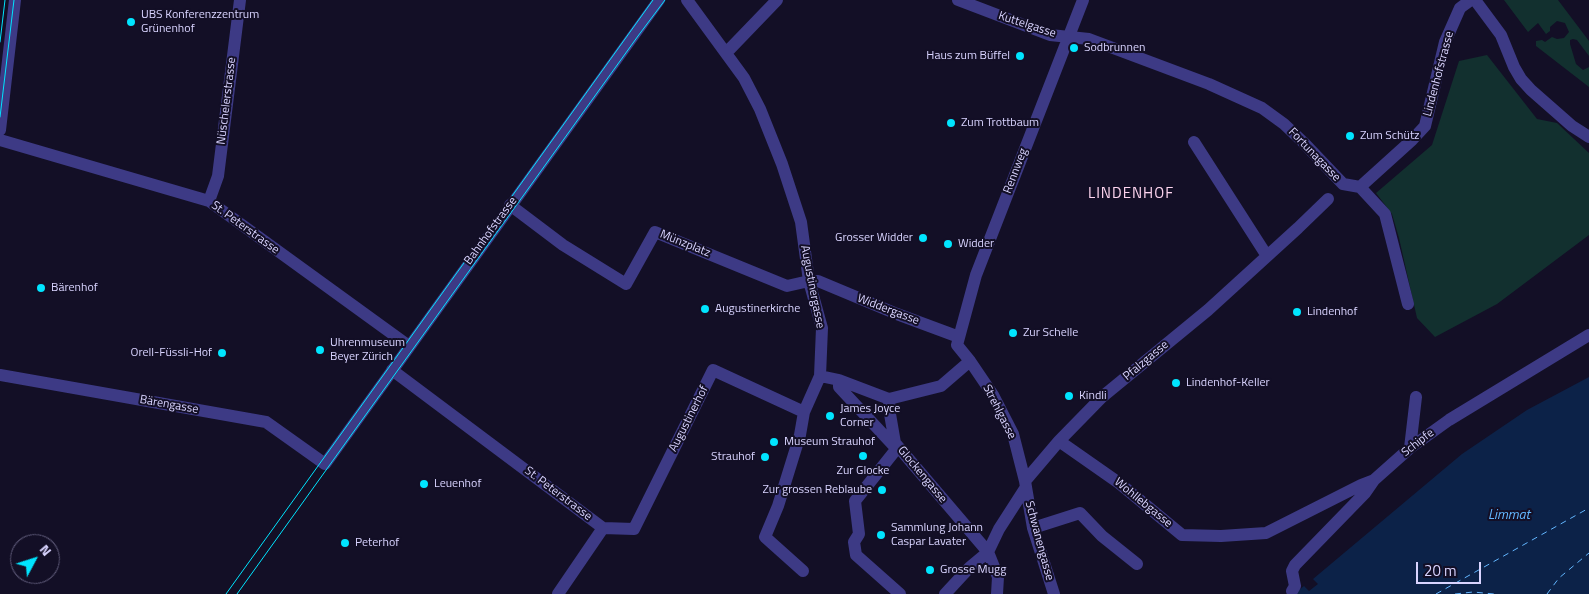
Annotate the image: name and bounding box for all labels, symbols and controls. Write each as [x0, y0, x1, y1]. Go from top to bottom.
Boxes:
place label: UBS Konferenzzentrum Grünenhof [141, 8, 259, 36]
street label: Kuttelgasse [996, 9, 1058, 41]
marker: UBS Konferenzzentrum Grünenhof [125, 16, 137, 28]
street label: Lindenhofstrasse [1421, 30, 1457, 118]
place label: Sodbrunnen [1084, 41, 1145, 55]
marker: Sodbrunnen [1068, 42, 1080, 54]
place label: Haus zum Büffel [926, 49, 1010, 63]
marker: Haus zum Büffel [1014, 50, 1026, 62]
street label: Nüschelerstrasse [214, 56, 240, 146]
place label: Zum Trottbaum [961, 116, 1039, 130]
marker: Zum Trottbaum [945, 117, 957, 129]
street label: Fortunagasse [1285, 125, 1343, 185]
place label: Zum Schütz [1360, 129, 1420, 143]
marker: Zum Schütz [1344, 130, 1356, 142]
street label: Rennweg [1001, 146, 1031, 196]
district label: LINDENHOF [1087, 185, 1175, 203]
street label: Bahnhofstrasse [462, 194, 520, 268]
street label: St. Peterstrasse [208, 199, 282, 257]
street label: Münzplatz [658, 227, 712, 261]
place label: Grosser Widder [835, 231, 913, 245]
marker: Grosser Widder [917, 232, 929, 244]
place label: Widder [958, 237, 994, 251]
marker: Widder [942, 238, 954, 250]
street label: Augustinergasse [797, 244, 827, 330]
place label: Bärenhof [51, 281, 98, 295]
marker: Bärenhof [35, 282, 47, 294]
street label: Widdergasse [855, 292, 921, 328]
place label: Augustinerkirche [715, 302, 800, 316]
marker: Augustinerkirche [699, 303, 711, 315]
place label: Lindenhof [1307, 305, 1357, 319]
marker: Lindenhof [1291, 306, 1303, 318]
place label: Zur Schelle [1023, 326, 1078, 340]
marker: Zur Schelle [1007, 327, 1019, 339]
place label: Uhrenmuseum Beyer Zürich [330, 336, 405, 364]
street label: Pfalzgasse [1120, 338, 1172, 384]
marker: Uhrenmuseum Beyer Zürich [314, 344, 326, 356]
place label: Orell-Füssli-Hof [131, 346, 212, 360]
marker: Orell-Füssli-Hof [216, 347, 228, 359]
place label: Lindenhof-Keller [1186, 376, 1270, 390]
marker: Lindenhof-Keller [1170, 377, 1182, 389]
street label: Strehlgasse [979, 382, 1019, 442]
street label: Augustinerhof [666, 384, 712, 454]
place label: Kindli [1079, 389, 1107, 403]
marker: Kindli [1063, 390, 1075, 402]
street label: Bärengasse [139, 393, 199, 417]
place label: James Joyce Corner [840, 402, 900, 430]
marker: James Joyce Corner [824, 410, 836, 422]
street label: Schipfe [1399, 426, 1437, 460]
place label: Museum Strauhof [784, 435, 875, 449]
marker: Museum Strauhof [768, 436, 780, 448]
street label: Glockengasse [894, 444, 950, 506]
place label: Strauhof [711, 450, 755, 464]
marker: Zur Glocke [857, 450, 869, 462]
marker: Strauhof [759, 451, 771, 463]
street label: St. Peterstrasse [522, 464, 594, 524]
place label: Zur Glocke [837, 464, 889, 478]
street label: Wohllebgasse [1111, 475, 1175, 531]
place label: Leuenhof [434, 477, 481, 491]
marker: Leuenhof [418, 478, 430, 490]
place label: Zur grossen Reblaube [763, 483, 872, 497]
marker: Zur grossen Reblaube [876, 484, 888, 496]
street label: Schwanengasse [1021, 500, 1057, 582]
water label: Limmat [1488, 508, 1530, 524]
place label: Sammlung Johann Caspar Lavater [891, 521, 983, 549]
marker: Sammlung Johann Caspar Lavater [875, 529, 887, 541]
north arrow [10, 534, 60, 584]
place label: Peterhof [355, 536, 399, 550]
marker: Peterhof [339, 537, 351, 549]
text: N [35, 539, 57, 560]
scale bar [1419, 552, 1484, 584]
text: 20 m [1424, 559, 1457, 582]
place label: Grosse Mugg [940, 563, 1006, 577]
marker: Grosse Mugg [924, 564, 936, 576]

